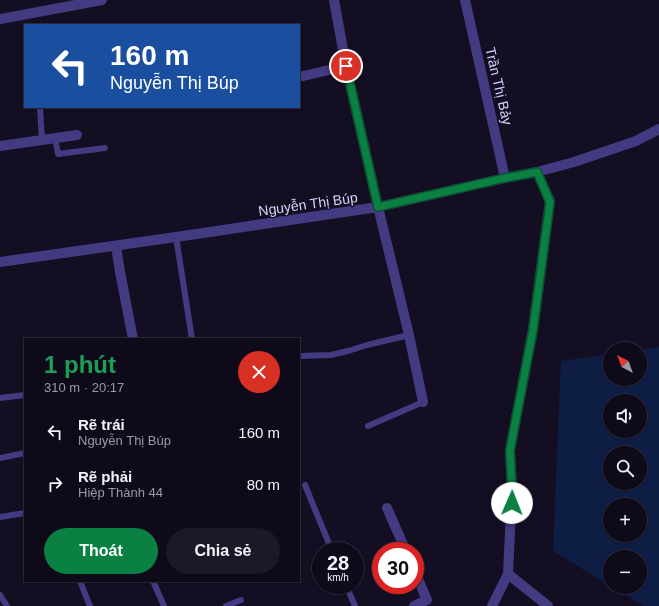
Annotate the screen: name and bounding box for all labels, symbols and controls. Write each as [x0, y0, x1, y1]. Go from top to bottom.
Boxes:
icon: left [44, 40, 96, 92]
text: 160 m [110, 40, 189, 71]
street label: Trần Thị Bảy [482, 46, 516, 126]
pin [329, 49, 363, 83]
icon: arrive [335, 55, 357, 77]
text: Nguyễn Thị Búp [110, 73, 239, 93]
street label: Nguyễn Thị Búp [257, 189, 359, 219]
north arrow [603, 342, 647, 386]
map controls [603, 342, 647, 594]
text: 1 phút [44, 351, 116, 378]
button: close [238, 351, 280, 393]
text: 310 m · 20:17 [44, 380, 124, 395]
button: sound [603, 394, 647, 438]
text: Rẽ trái [78, 416, 125, 433]
icon: left [44, 421, 66, 443]
text: 160 m [238, 424, 280, 441]
text: Nguyễn Thị Búp [78, 433, 171, 448]
button: search [603, 446, 647, 490]
text: Rẽ phải [78, 468, 132, 485]
icon: right [44, 473, 66, 495]
text: 80 m [247, 476, 280, 493]
position arrow [491, 482, 533, 524]
text: Hiệp Thành 44 [78, 485, 163, 500]
button: + [603, 498, 647, 542]
button: Thoát [44, 528, 158, 574]
button: Chia sẻ [166, 528, 280, 574]
speed limit sign: 30 [372, 542, 424, 594]
button: − [603, 550, 647, 594]
text: 28 [327, 552, 349, 574]
text: km/h [327, 572, 349, 583]

